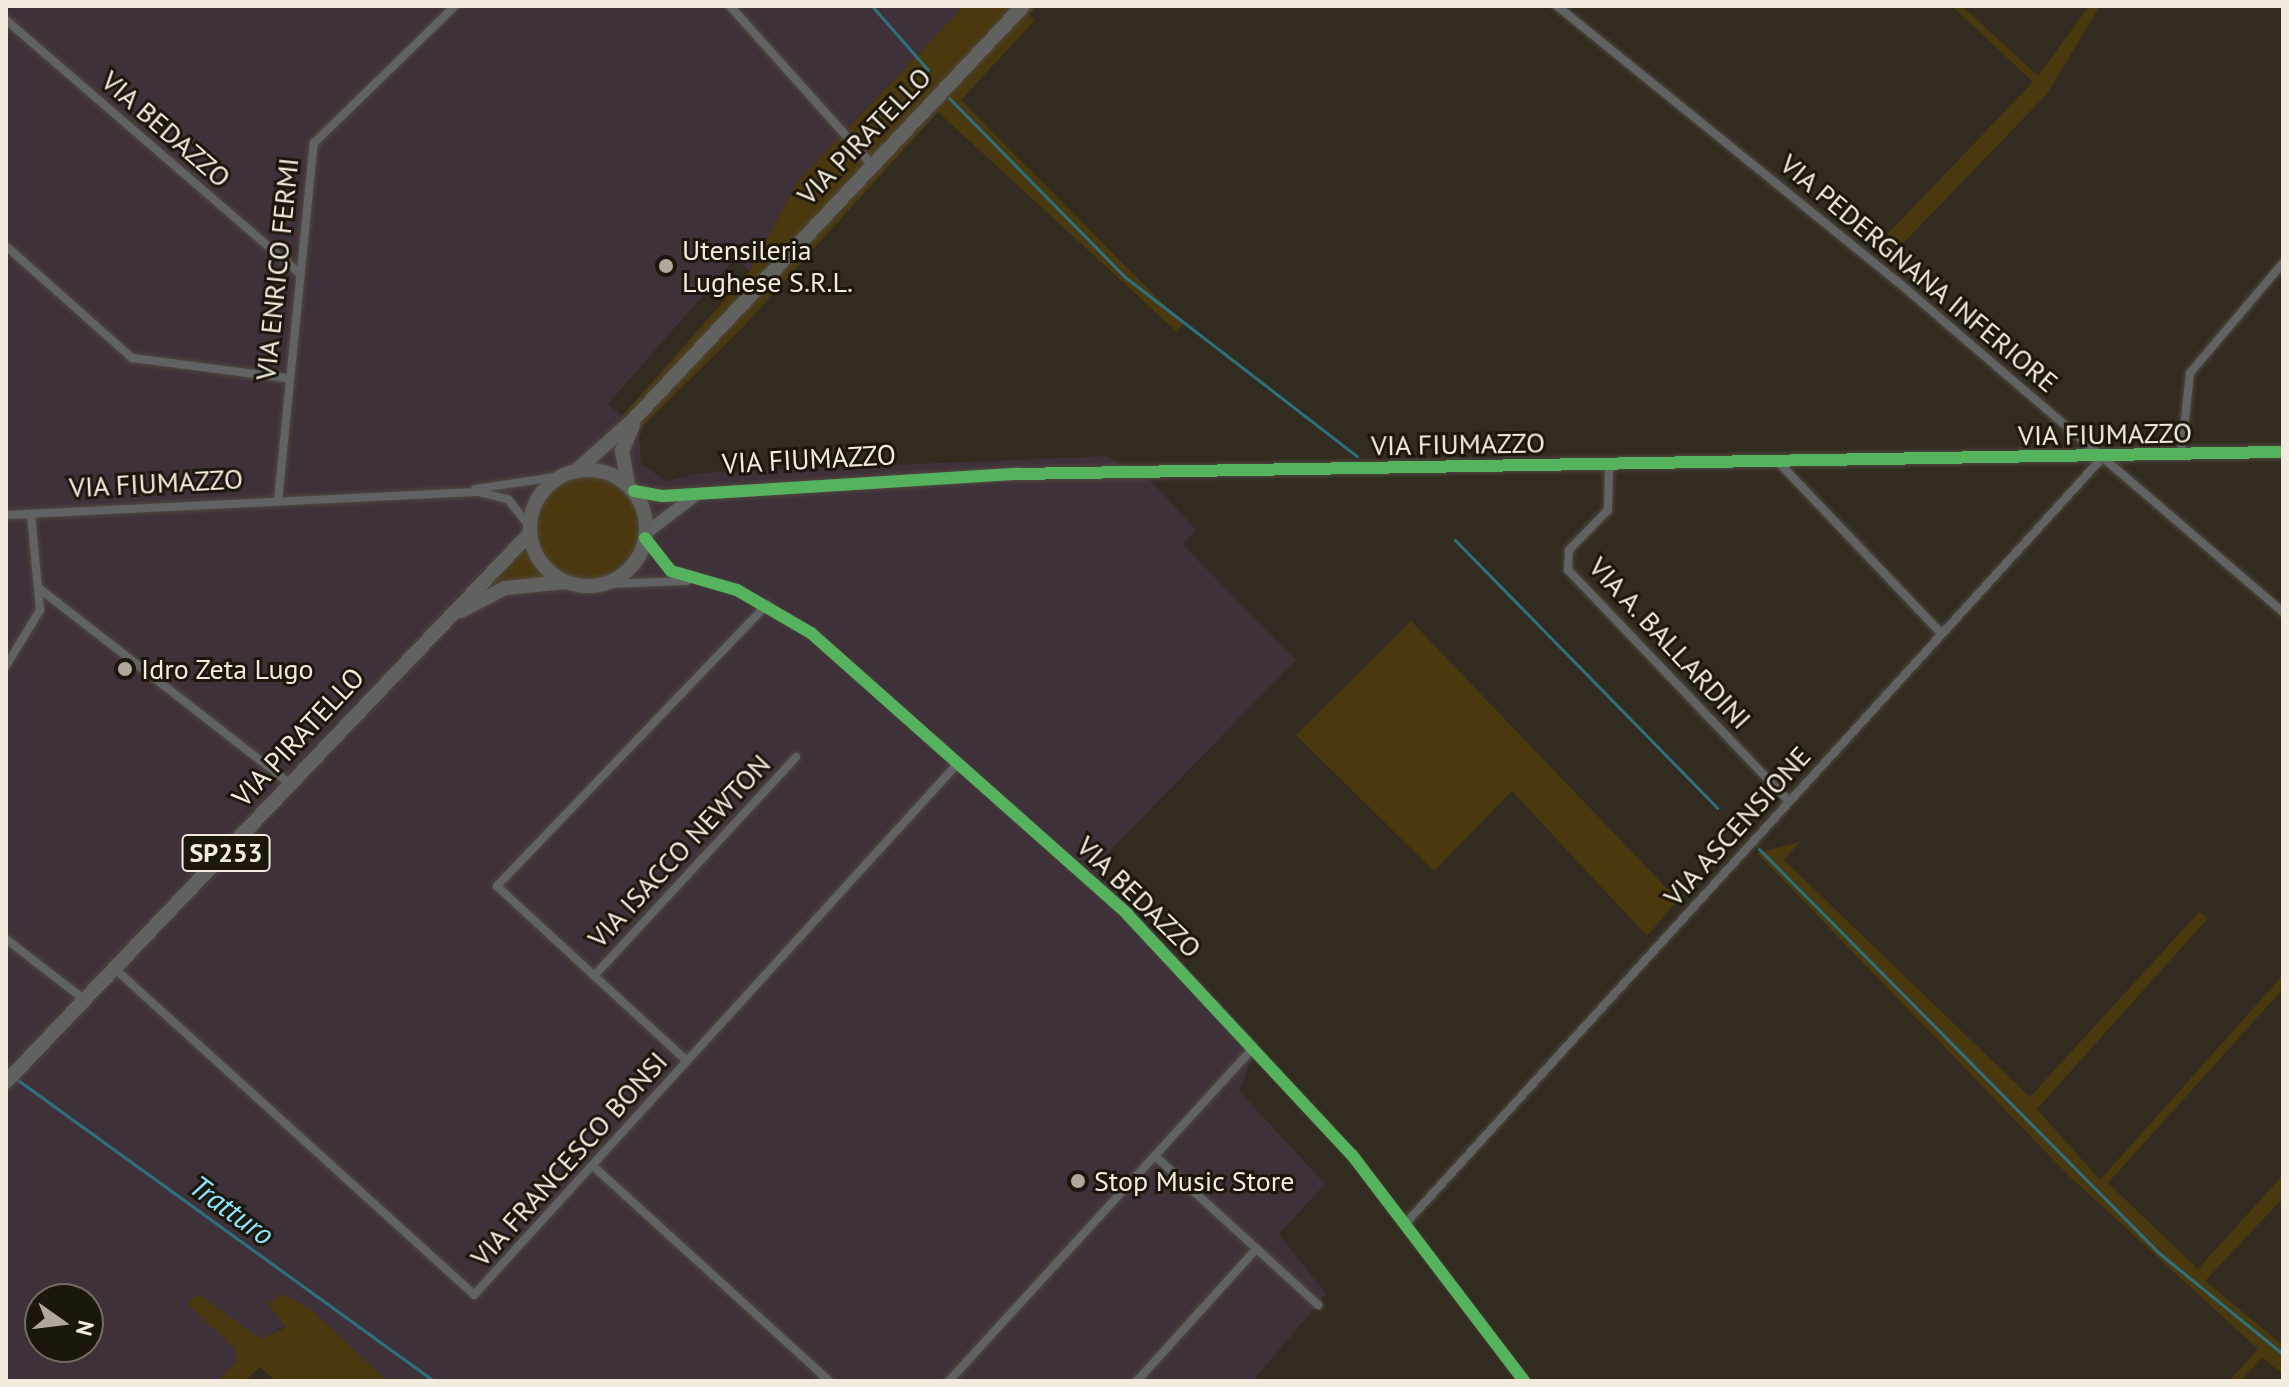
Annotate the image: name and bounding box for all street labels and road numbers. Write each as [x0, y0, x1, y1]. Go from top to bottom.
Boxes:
street label: VIA PIRATELLO [790, 60, 938, 212]
street label: VIA BEDAZZO [94, 63, 238, 195]
street label: VIA PEDERGNANA INFERIORE [1772, 146, 2066, 400]
street label: VIA ENRICO FERMI [249, 155, 305, 383]
street label: VIA FIUMAZZO [2017, 416, 2193, 452]
street label: VIA FIUMAZZO [1370, 426, 1546, 462]
street label: VIA FIUMAZZO [721, 438, 897, 480]
street label: VIA FIUMAZZO [68, 462, 244, 504]
street label: VIA A. BALLARDINI [1580, 549, 1760, 737]
street label: VIA PIRATELLO [225, 660, 371, 814]
street label: VIA ASCENSIONE [1656, 739, 1818, 913]
street label: VIA ISACCO NEWTON [580, 747, 778, 955]
street label: VIA BEDAZZO [1069, 829, 1209, 965]
road number: SP253 [180, 831, 272, 875]
street label: VIA FRANCESCO BONSI [463, 1044, 675, 1274]

